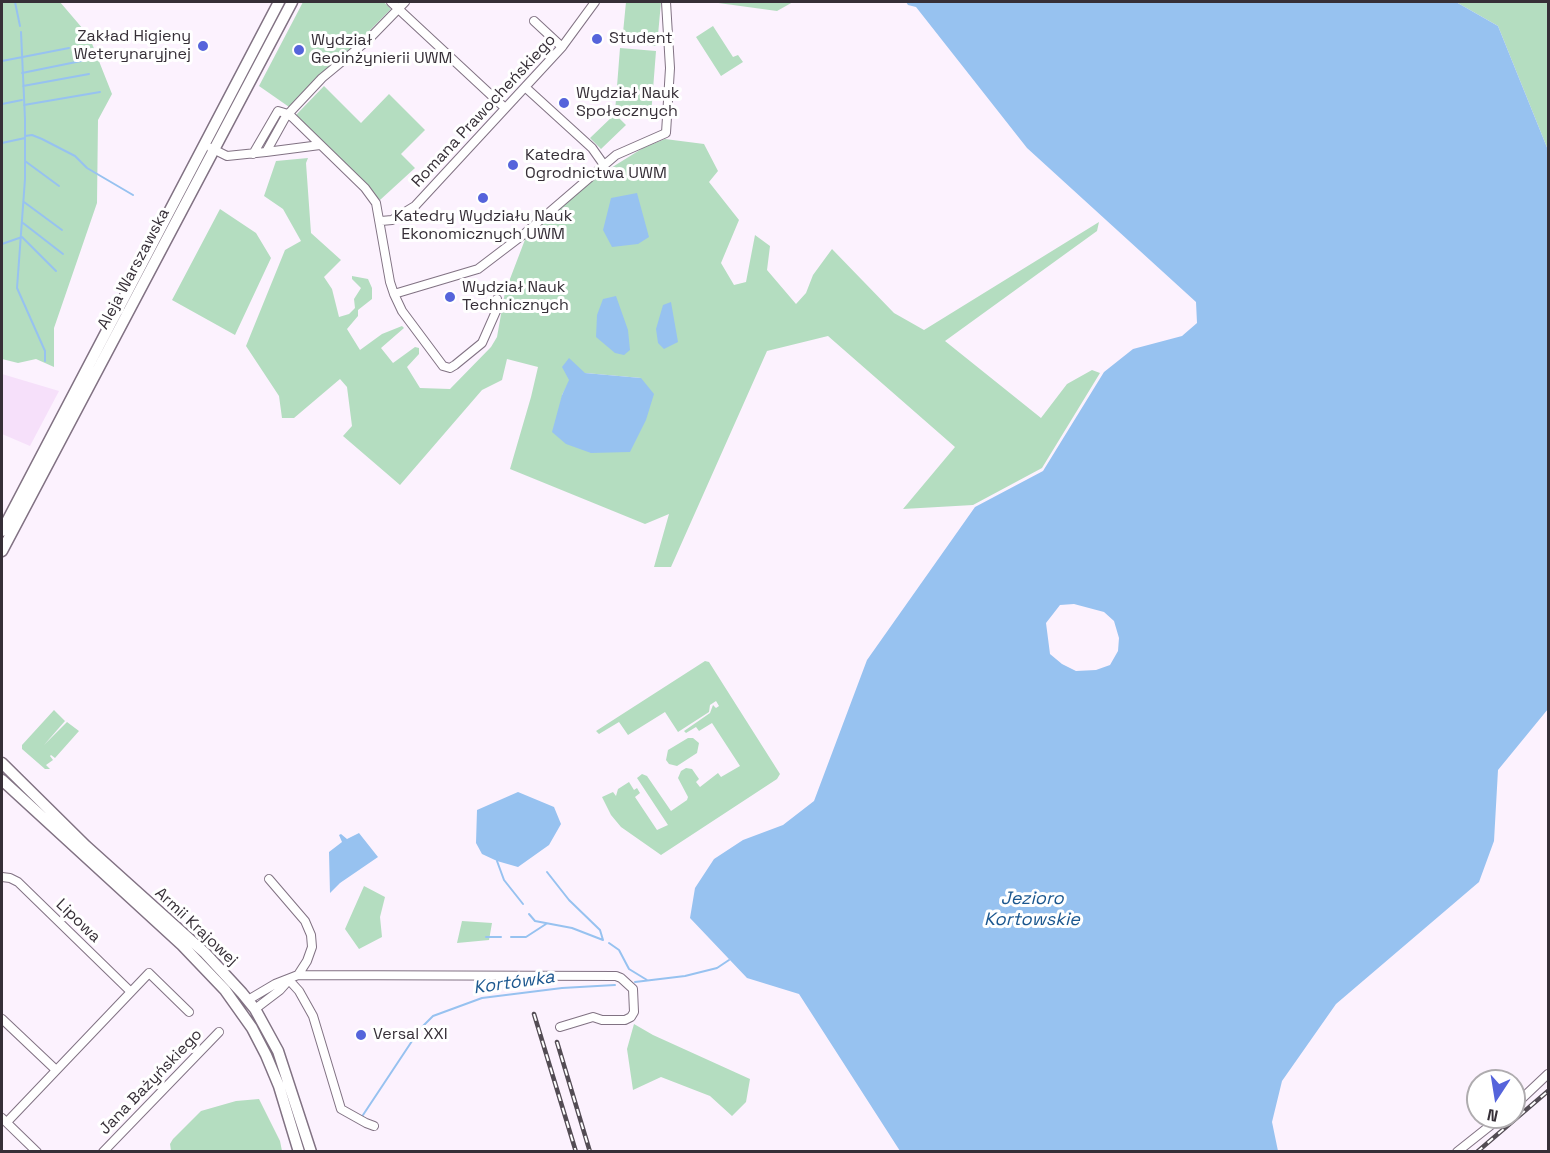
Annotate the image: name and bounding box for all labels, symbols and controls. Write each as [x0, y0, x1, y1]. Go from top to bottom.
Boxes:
place label: Zakład Higieny Weterynaryjnej [74, 27, 191, 65]
place label: Student [609, 29, 673, 49]
street label: Romana Prawocheńskiego [408, 30, 560, 192]
place label: Wydział Geoinżynierii UWM [311, 31, 452, 69]
marker: Student [590, 32, 604, 46]
marker: Zakład Higieny Weterynaryjnej [196, 39, 210, 53]
marker: Wydział Geoinżynierii UWM [292, 43, 306, 57]
place label: Wydział Nauk Społecznych [576, 84, 679, 122]
marker: Wydział Nauk Społecznych [557, 96, 571, 110]
place label: Katedra Ogrodnictwa UWM [525, 146, 667, 184]
marker: Katedra Ogrodnictwa UWM [506, 158, 520, 172]
marker: Katedry Wydziału Nauk Ekonomicznych UWM [476, 191, 490, 205]
street label: Aleja Warszawska [94, 205, 174, 333]
place label: Katedry Wydziału Nauk Ekonomicznych UWM [394, 207, 572, 245]
place label: Wydział Nauk Technicznych [462, 278, 569, 316]
marker: Wydział Nauk Technicznych [443, 290, 457, 304]
street label: Armii Krajowej [151, 884, 241, 970]
water label: Jezioro Kortowskie [984, 888, 1080, 930]
street label: Lipowa [52, 895, 104, 947]
water label: Kortówka [472, 967, 556, 999]
street label: Jana Bażyńskiego [96, 1025, 206, 1139]
place label: Versal XXI [373, 1025, 448, 1045]
marker: Versal XXI [354, 1028, 368, 1042]
north arrow [1466, 1069, 1526, 1129]
text: N [1485, 1104, 1500, 1127]

